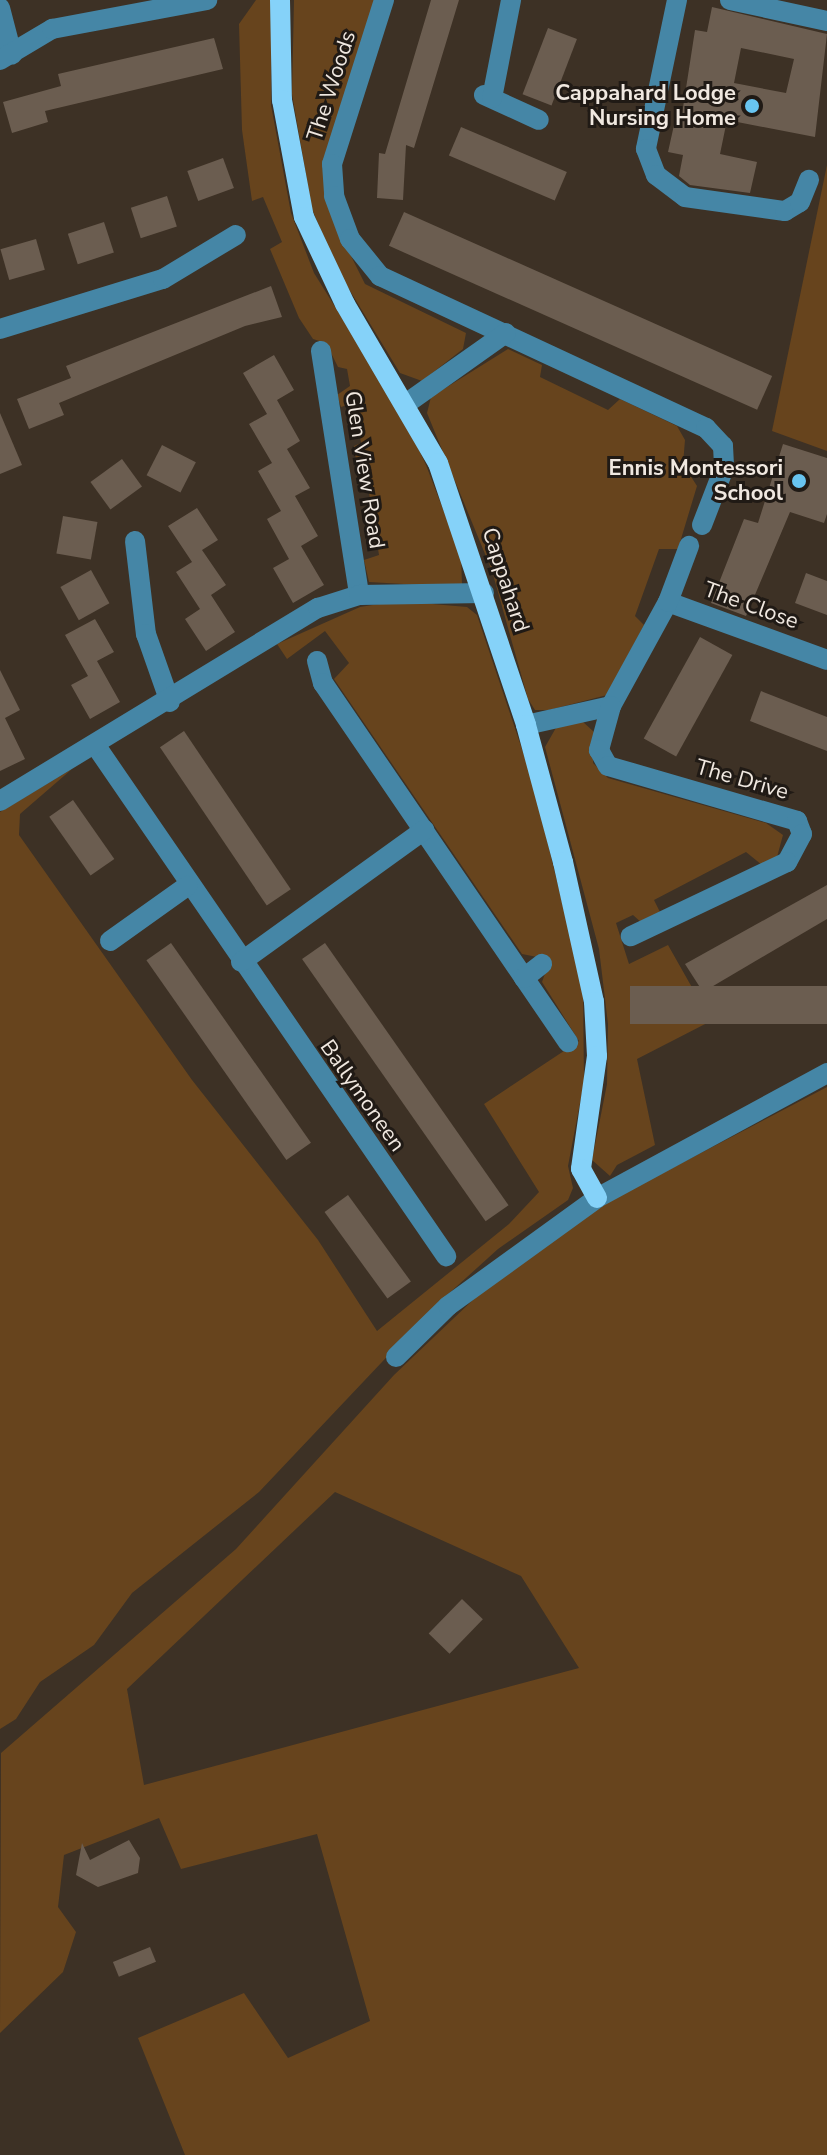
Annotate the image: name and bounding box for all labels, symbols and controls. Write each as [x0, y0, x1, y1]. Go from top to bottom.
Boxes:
street label: The Woods [302, 28, 362, 144]
place label: Cappahard Lodge Nursing Home [555, 80, 736, 132]
marker: Cappahard Lodge Nursing Home [743, 97, 761, 115]
street label: Glen View Road [338, 389, 390, 551]
place label: Ennis Montessori School [609, 455, 783, 506]
marker: Ennis Montessori School [790, 472, 808, 490]
street label: Cappahard [476, 525, 534, 635]
street label: The Close [700, 577, 802, 635]
street label: The Drive [693, 754, 791, 806]
street label: Ballymoneen [314, 1035, 410, 1157]

